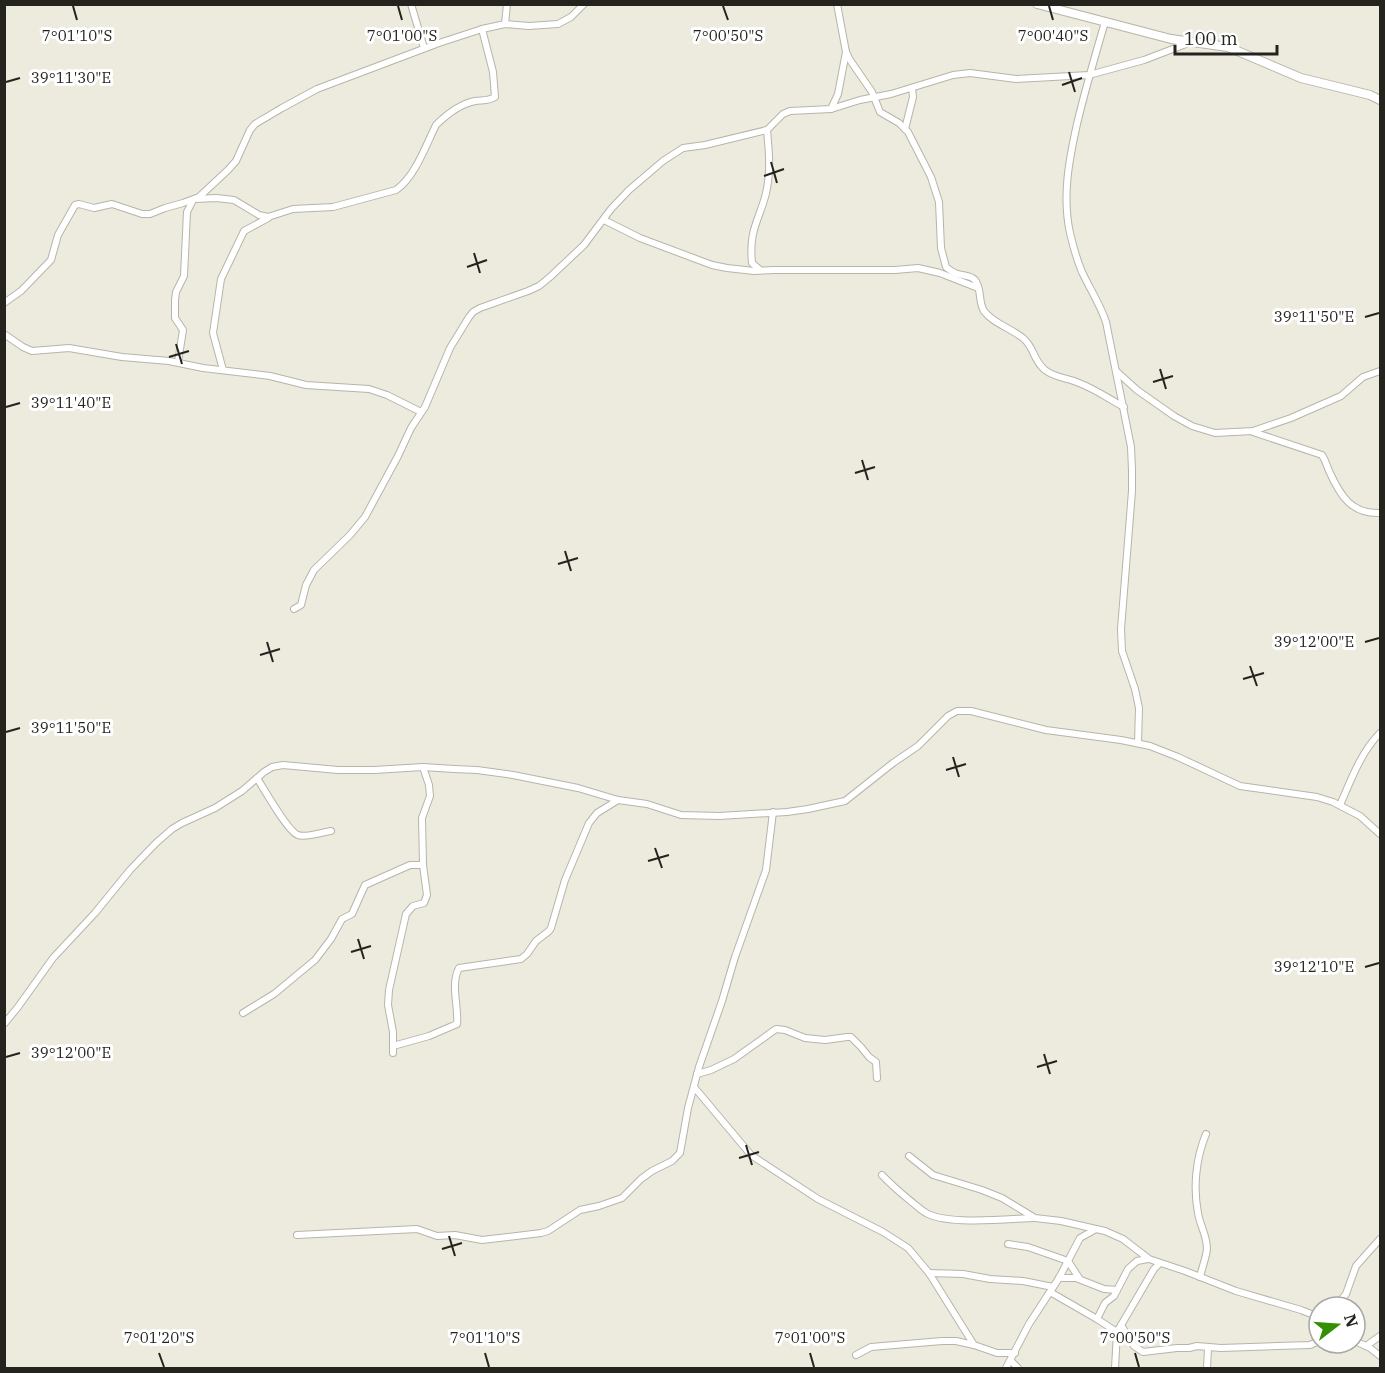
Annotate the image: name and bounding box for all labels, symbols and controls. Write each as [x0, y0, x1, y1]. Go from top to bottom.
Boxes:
scale bar [1175, 18, 1277, 56]
text: 7°01'10"S [42, 26, 112, 45]
text: 7°01'00"S [367, 26, 437, 45]
text: 7°00'50"S [693, 26, 763, 45]
text: 7°00'40"S [1018, 26, 1088, 45]
text: 100 m [1184, 27, 1238, 50]
text: 39°11'30"E [31, 68, 111, 87]
text: 39°11'50"E [1274, 307, 1354, 326]
text: 39°11'40"E [31, 393, 111, 412]
text: 39°12'00"E [1274, 632, 1354, 651]
text: 39°11'50"E [31, 718, 111, 737]
text: 39°12'10"E [1274, 957, 1354, 976]
text: 39°12'00"E [31, 1043, 111, 1062]
north arrow [1307, 1295, 1367, 1355]
text: N [1340, 1312, 1363, 1330]
text: 7°01'20"S [124, 1328, 194, 1347]
text: 7°01'10"S [450, 1328, 520, 1347]
text: 7°01'00"S [775, 1328, 845, 1347]
text: 7°00'50"S [1100, 1328, 1170, 1347]

